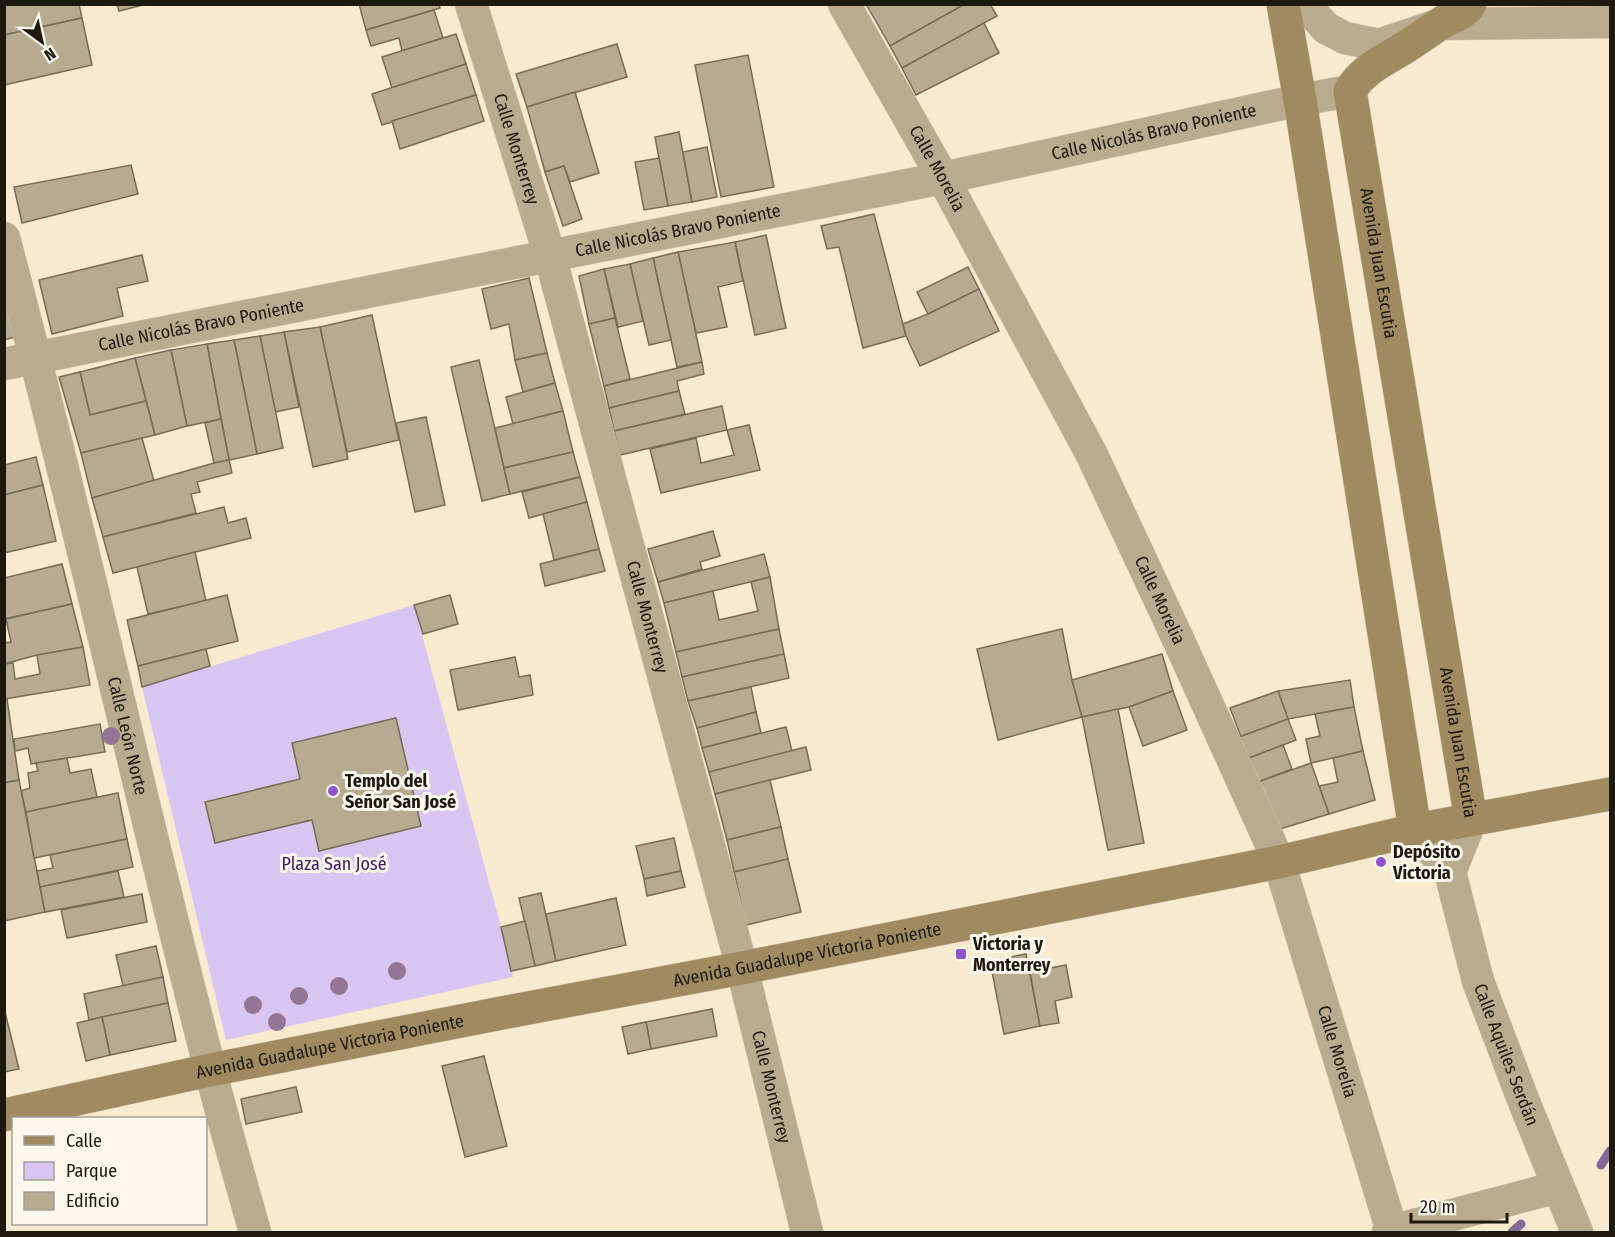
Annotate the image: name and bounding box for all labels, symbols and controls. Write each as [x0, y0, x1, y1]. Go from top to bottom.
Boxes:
north arrow [12, 12, 72, 72]
text: N [41, 44, 59, 65]
street label: Calle Monterrey [489, 91, 544, 207]
street label: Calle Nicolás Bravo Poniente [1049, 99, 1258, 165]
street label: Calle Morelia [904, 121, 970, 215]
street label: Avenida Juan Escutia [1355, 186, 1402, 340]
street label: Calle Nicolás Bravo Poniente [573, 199, 783, 262]
street label: Calle Nicolás Bravo Poniente [97, 294, 306, 356]
street label: Calle Morelia [1130, 552, 1190, 648]
street label: Calle Monterrey [622, 558, 673, 676]
street label: Avenida Juan Escutia [1435, 666, 1481, 820]
street label: Calle León Norte [103, 674, 152, 797]
place label: Templo del Señor San José [345, 770, 456, 813]
marker: Templo del Señor San José [326, 784, 340, 798]
place label: Depósito Victoria [1392, 841, 1461, 884]
park label: Plaza San José [281, 853, 387, 875]
marker: Depósito Victoria [1374, 855, 1388, 869]
street label: Avenida Guadalupe Victoria Poniente [671, 918, 943, 992]
place label: Victoria y Monterrey [972, 933, 1051, 976]
marker: Victoria y Monterrey [954, 947, 968, 961]
street label: Calle Aquiles Serdán [1469, 980, 1543, 1129]
street label: Calle Morelia [1313, 1003, 1362, 1101]
street label: Avenida Guadalupe Victoria Poniente [194, 1010, 466, 1084]
street label: Calle Monterrey [747, 1028, 796, 1146]
legend [12, 1117, 207, 1225]
text: Calle [66, 1130, 102, 1152]
text: Parque [66, 1160, 117, 1182]
scale bar [1411, 1186, 1507, 1224]
text: Edificio [66, 1190, 119, 1212]
text: 20 m [1420, 1196, 1455, 1218]

